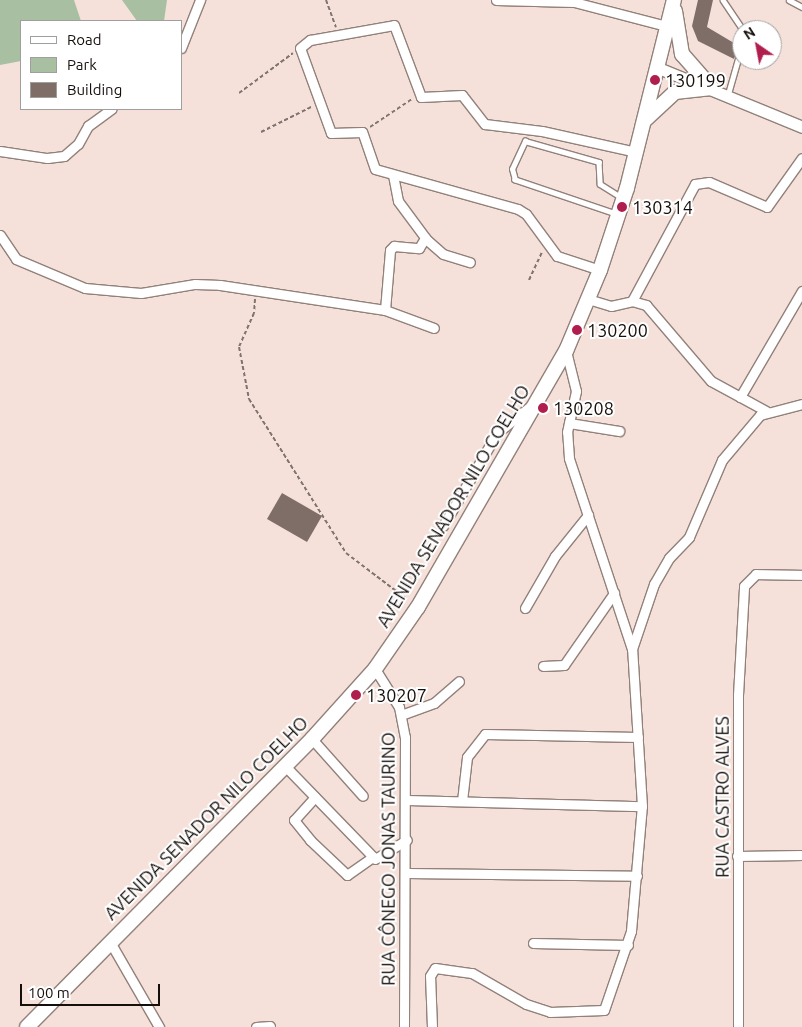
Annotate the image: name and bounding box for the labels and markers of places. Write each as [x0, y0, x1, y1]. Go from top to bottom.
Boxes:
place label: 130199 [665, 69, 726, 91]
marker: 130199 [649, 74, 661, 86]
place label: 130314 [632, 196, 693, 218]
marker: 130314 [616, 201, 628, 213]
place label: 130200 [587, 319, 648, 341]
marker: 130200 [571, 324, 583, 336]
place label: 130208 [553, 397, 614, 419]
marker: 130208 [537, 402, 549, 414]
place label: 130207 [366, 684, 427, 706]
marker: 130207 [350, 689, 362, 701]

